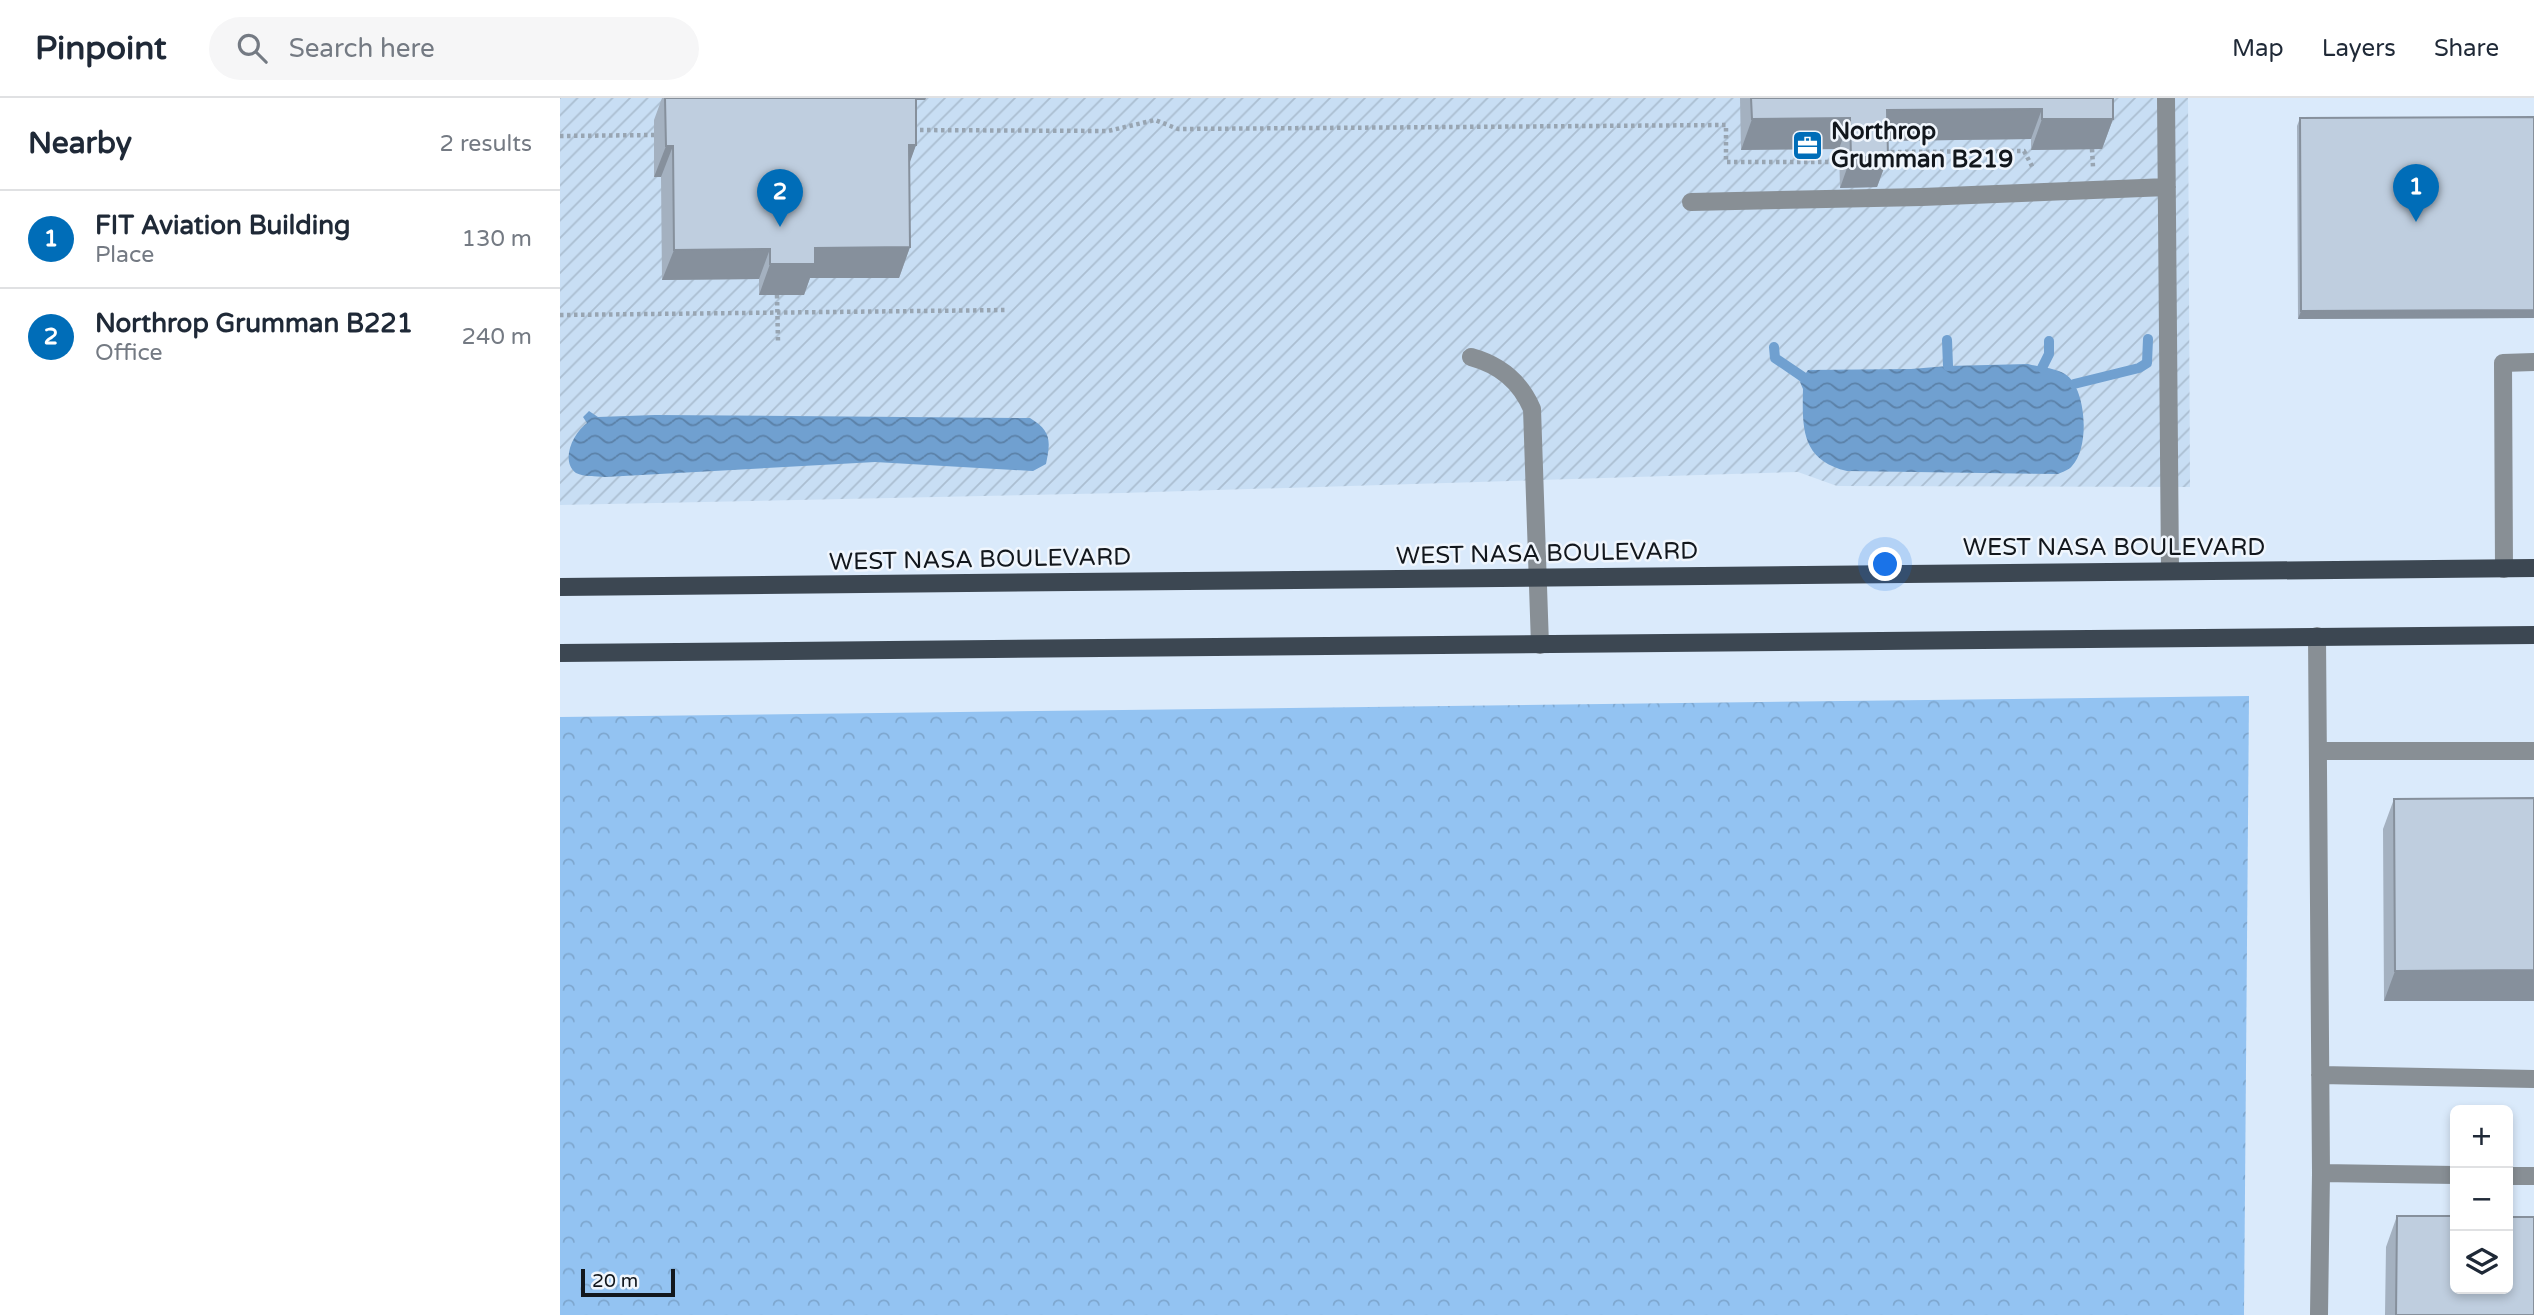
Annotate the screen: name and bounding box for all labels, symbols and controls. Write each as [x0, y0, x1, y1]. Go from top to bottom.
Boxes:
search box [209, 17, 699, 80]
text: Pinpoint [35, 29, 167, 68]
icon: search [233, 29, 271, 67]
text: Search here [289, 33, 435, 64]
text: Map [2232, 34, 2284, 63]
text: Layers [2322, 34, 2396, 63]
text: Share [2434, 34, 2499, 63]
place label: Northrop Grumman B219 [1831, 117, 2013, 174]
text: Nearby [28, 125, 132, 162]
office icon: Northrop Grumman B219 [1791, 128, 1825, 162]
text: 2 results [439, 130, 532, 158]
pin: 1 [2393, 164, 2439, 222]
pin: 2 [757, 169, 803, 227]
text: FIT Aviation Building [95, 210, 350, 241]
text: 1 [44, 225, 58, 253]
text: 130 m [462, 225, 532, 253]
text: Place [95, 241, 154, 269]
text: Northrop Grumman B221 [95, 308, 413, 339]
text: 2 [44, 323, 58, 351]
text: 240 m [462, 323, 532, 351]
text: Office [95, 339, 163, 367]
street label: WEST NASA BOULEVARD [1963, 533, 2265, 562]
street label: WEST NASA BOULEVARD [1396, 536, 1698, 571]
street label: WEST NASA BOULEVARD [829, 542, 1131, 577]
your location [1868, 547, 1902, 581]
map controls [2450, 1105, 2513, 1294]
button: + [2450, 1105, 2513, 1168]
button: − [2450, 1168, 2513, 1231]
button: layers [2450, 1231, 2513, 1294]
scale bar [581, 1266, 676, 1298]
text: 20 m [592, 1270, 638, 1292]

